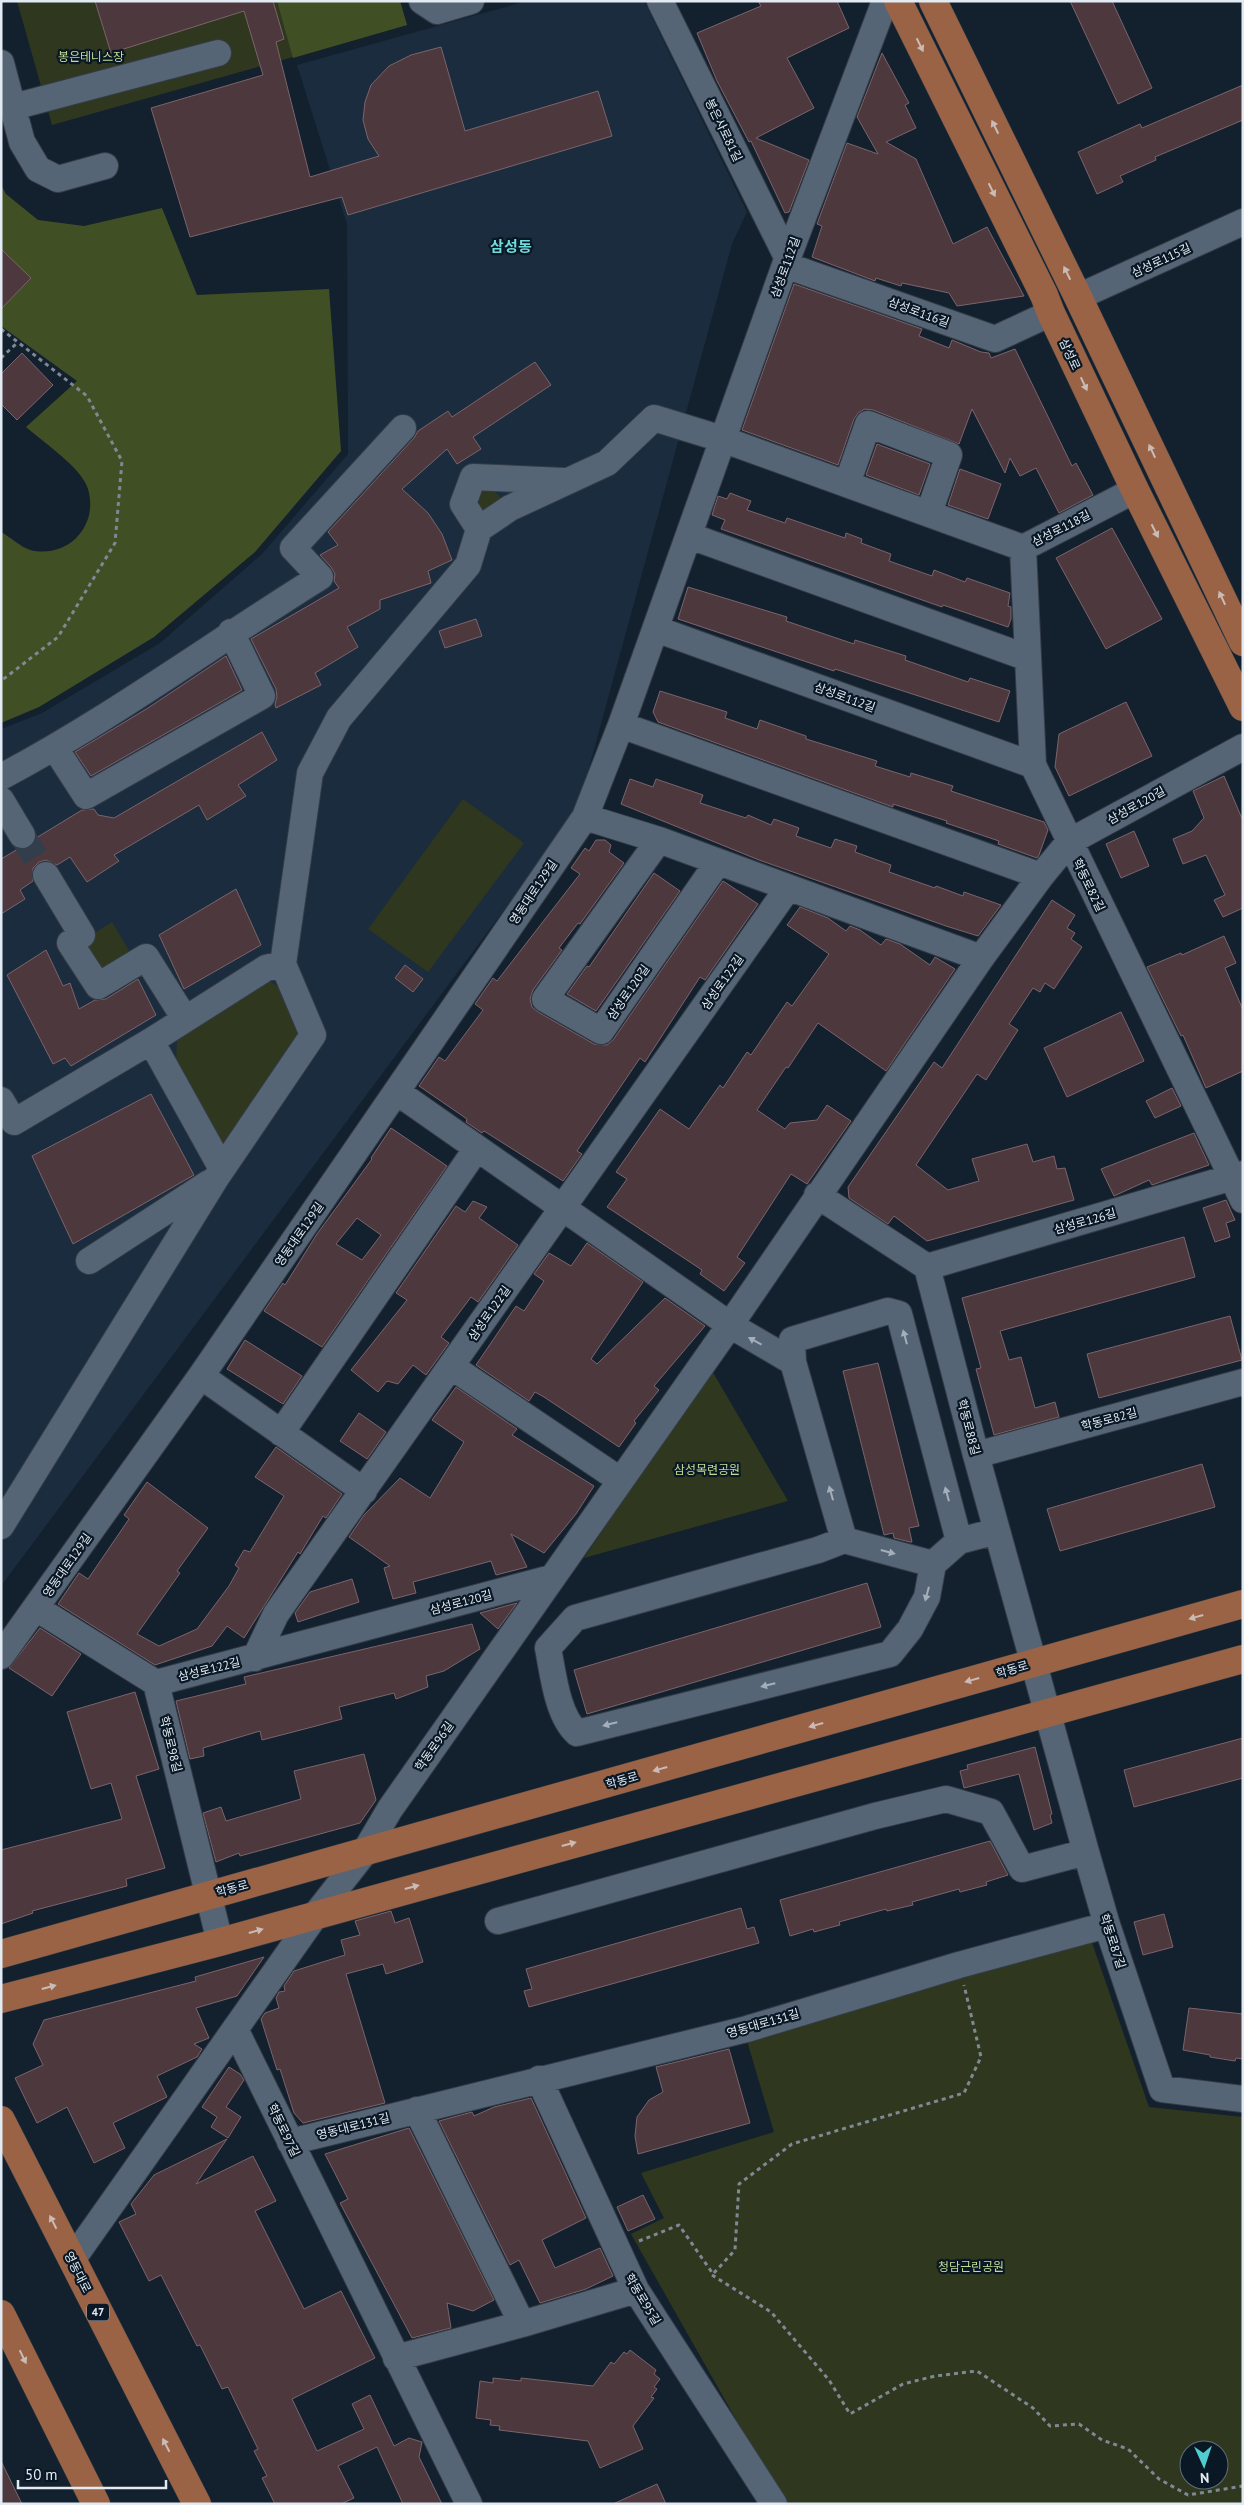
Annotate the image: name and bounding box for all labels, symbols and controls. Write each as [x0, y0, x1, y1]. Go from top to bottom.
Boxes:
one-way arrow [916, 38, 924, 52]
park label: 봉은테니스장 [58, 49, 124, 64]
street label: 봉은사로81길 [702, 96, 746, 164]
one-way arrow [991, 120, 999, 134]
one-way arrow [988, 183, 996, 197]
street label: 삼성로112길 [767, 234, 803, 300]
district label: 삼성동 [490, 237, 532, 256]
street label: 삼성로115길 [1129, 240, 1193, 280]
one-way arrow [1063, 266, 1071, 280]
street label: 삼성로116길 [886, 294, 952, 330]
street label: 삼성로 [1056, 336, 1084, 372]
one-way arrow [1081, 377, 1089, 391]
one-way arrow [1148, 444, 1156, 459]
street label: 삼성로118길 [1029, 507, 1093, 549]
one-way arrow [1151, 524, 1159, 538]
one-way arrow [1218, 591, 1226, 605]
street label: 삼성로112길 [812, 679, 878, 715]
street label: 삼성로120길 [1104, 783, 1168, 827]
street label: 학동로82길 [1070, 856, 1108, 914]
street label: 영동대로129길 [506, 857, 560, 927]
street label: 삼성로122길 [698, 952, 746, 1012]
street label: 삼성로120길 [604, 962, 652, 1022]
street label: 영동대로129길 [271, 1199, 327, 1269]
street label: 삼성로126길 [1052, 1205, 1118, 1237]
street label: 삼성로122길 [465, 1283, 513, 1343]
one-way arrow [901, 1329, 909, 1344]
one-way arrow [748, 1337, 762, 1345]
street label: 학동로88길 [954, 1397, 984, 1457]
street label: 학동로82길 [1079, 1404, 1139, 1434]
park label: 삼성목련공원 [674, 1462, 740, 1477]
one-way arrow [826, 1486, 834, 1501]
one-way arrow [943, 1486, 951, 1501]
street label: 영동대로129길 [39, 1530, 95, 1600]
one-way arrow [881, 1548, 896, 1556]
one-way arrow [923, 1586, 931, 1602]
street label: 삼성로120길 [428, 1587, 494, 1617]
one-way arrow [1188, 1614, 1203, 1622]
street label: 삼성로122길 [176, 1654, 242, 1684]
street label: 학동로 [994, 1657, 1030, 1681]
one-way arrow [965, 1677, 980, 1685]
one-way arrow [760, 1681, 775, 1689]
street label: 학동로98길 [157, 1714, 185, 1774]
street label: 학동로96길 [411, 1718, 457, 1774]
one-way arrow [602, 1720, 617, 1728]
one-way arrow [808, 1721, 823, 1729]
one-way arrow [652, 1765, 667, 1773]
street label: 학동로 [604, 1768, 640, 1792]
one-way arrow [562, 1840, 577, 1848]
street label: 학동로 [214, 1876, 250, 1900]
one-way arrow [405, 1883, 420, 1891]
street label: 학동로87길 [1097, 1911, 1129, 1971]
one-way arrow [248, 1927, 264, 1935]
one-way arrow [41, 1983, 56, 1991]
street label: 영동대로131길 [725, 2005, 801, 2041]
street label: 학동로97길 [265, 2101, 303, 2159]
street label: 영동대로131길 [315, 2110, 391, 2142]
one-way arrow [48, 2215, 56, 2229]
street label: 영동대로 [61, 2249, 95, 2295]
park label: 청담근린공원 [938, 2259, 1004, 2274]
street label: 학동로95길 [622, 2271, 664, 2327]
road number: 47 [87, 2304, 109, 2320]
one-way arrow [19, 2350, 27, 2364]
one-way arrow [162, 2438, 170, 2452]
north arrow [1179, 2440, 1229, 2490]
scale bar [18, 2458, 165, 2490]
text: 50 m [25, 2465, 58, 2484]
text: N [1200, 2469, 1210, 2487]

